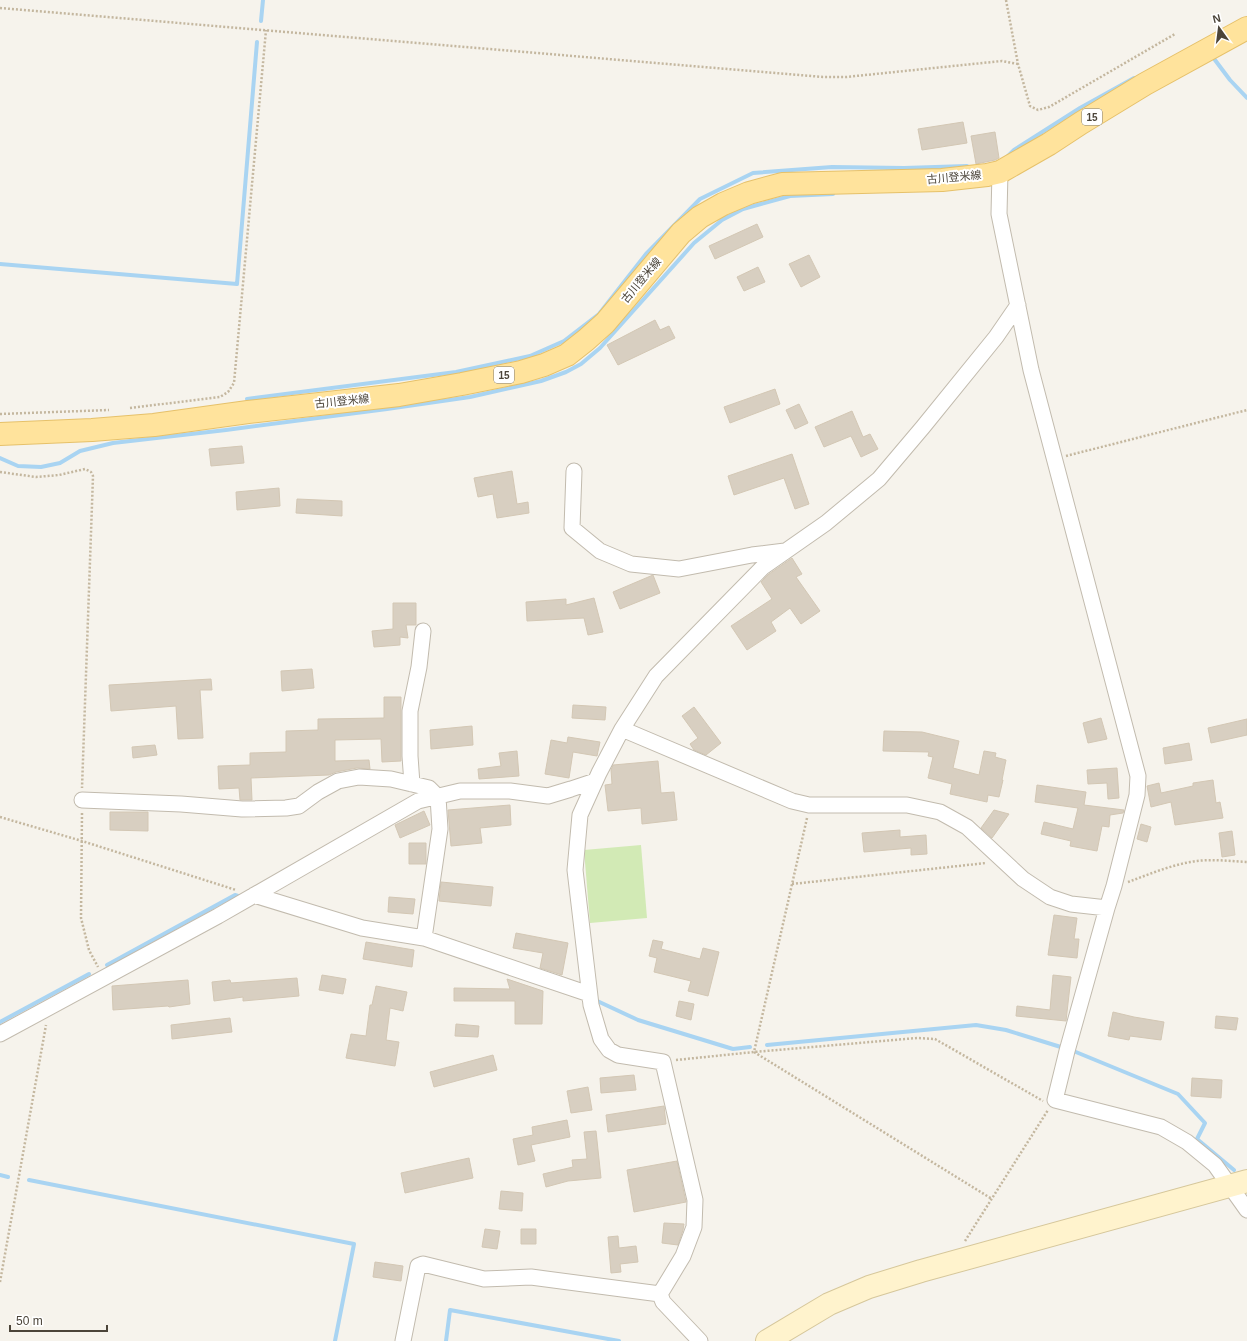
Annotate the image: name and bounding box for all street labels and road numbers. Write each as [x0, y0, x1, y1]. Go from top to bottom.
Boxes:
road number: 15 [1082, 109, 1102, 125]
street label: 古川登米線 [926, 169, 982, 185]
street label: 古川登米線 [619, 255, 663, 305]
road number: 15 [494, 367, 514, 383]
street label: 古川登米線 [314, 392, 370, 410]

